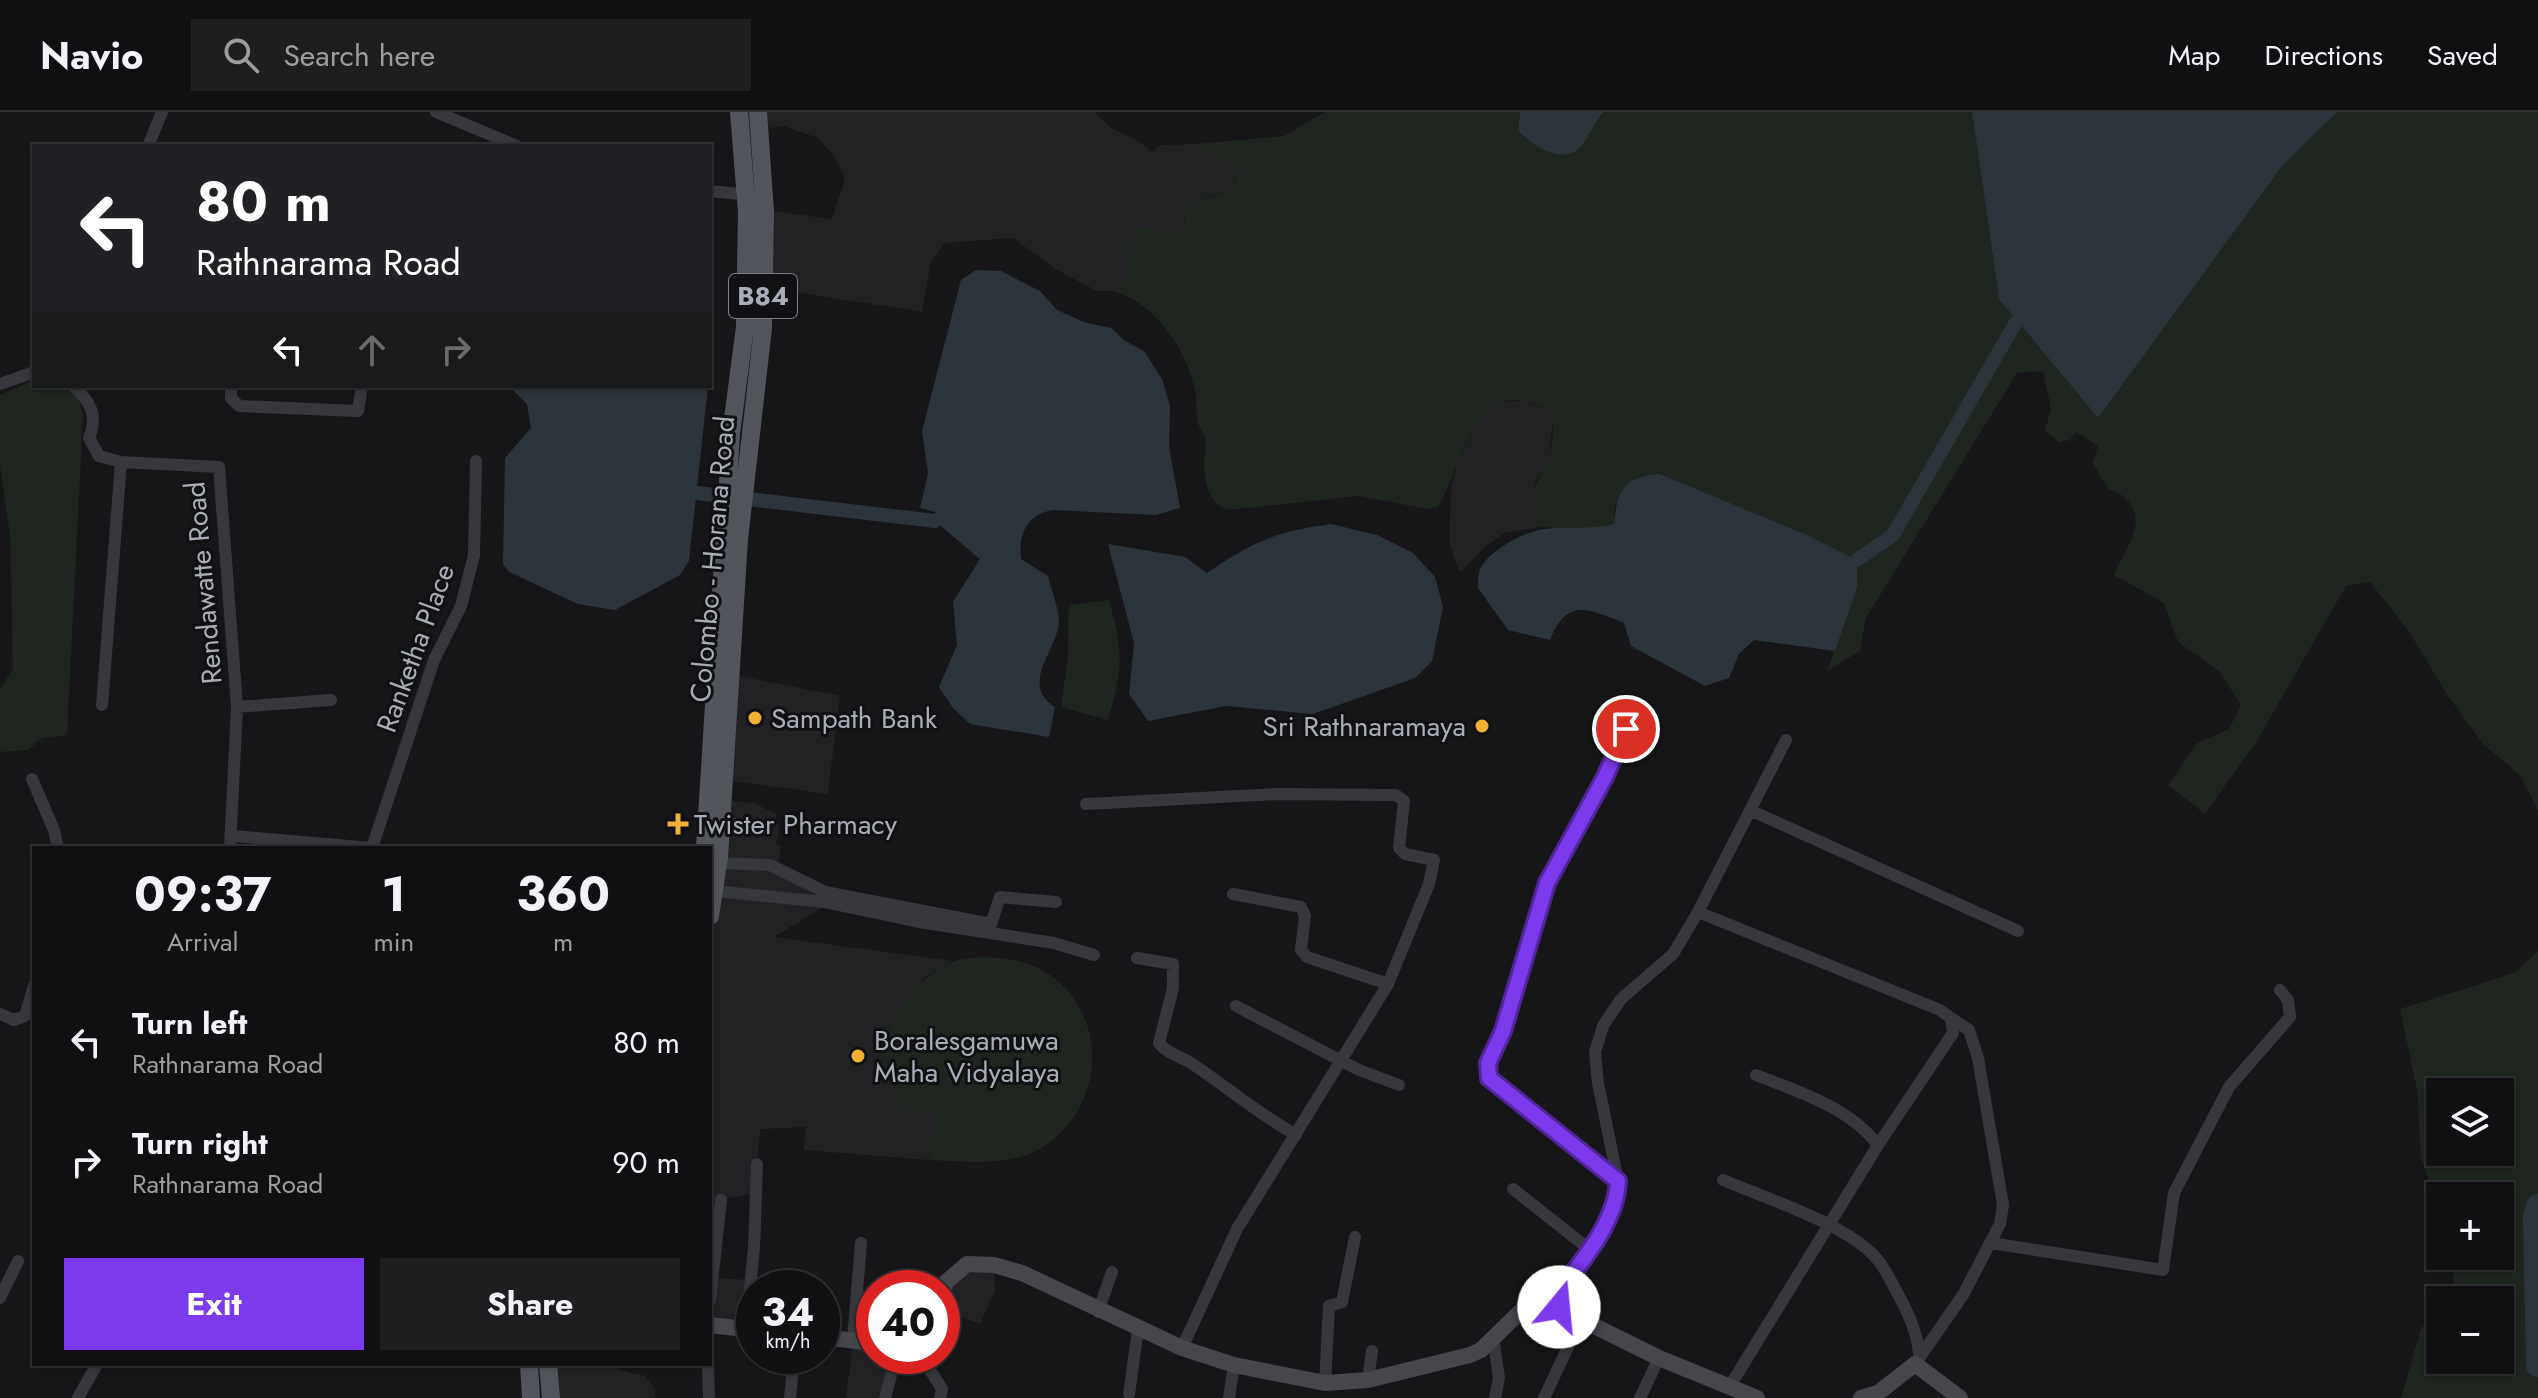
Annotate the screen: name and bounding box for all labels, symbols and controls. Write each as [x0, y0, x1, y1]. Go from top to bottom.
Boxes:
search box [191, 19, 751, 91]
text: Navio [40, 28, 143, 83]
icon: search [219, 33, 263, 77]
text: Search here [283, 34, 435, 77]
text: Map [2168, 35, 2220, 76]
text: Directions [2264, 35, 2383, 76]
text: Saved [2427, 35, 2498, 76]
text: 80 m [196, 161, 331, 242]
icon: left [64, 176, 168, 280]
text: Rathnarama Road [196, 236, 461, 288]
road number: B84 [729, 274, 797, 318]
icon: left [266, 328, 310, 372]
icon: ahead [350, 328, 394, 372]
icon: right [434, 328, 478, 372]
street label: Colombo - Horana Road [680, 414, 745, 704]
street label: Rendawatte Road [174, 480, 233, 686]
street label: Ranketha Place [366, 558, 465, 738]
pin [1592, 695, 1660, 763]
place label: Sampath Bank [771, 698, 938, 739]
place label: Sri Rathnaramaya [1263, 706, 1466, 747]
icon: arrive [1604, 707, 1648, 751]
marker: Sampath Bank [746, 709, 764, 727]
marker: Sri Rathnaramaya [1473, 717, 1491, 735]
place label: Twister Pharmacy [694, 804, 898, 845]
marker: Twister Pharmacy [669, 815, 687, 833]
text: 09:37 [134, 860, 271, 929]
text: 1 [382, 860, 406, 929]
text: 360 [516, 860, 610, 929]
text: Arrival [167, 923, 239, 961]
text: min [373, 923, 414, 961]
text: m [553, 923, 573, 961]
text: Turn left [132, 1002, 247, 1045]
icon: left [64, 1020, 108, 1064]
place label: Boralesgamuwa Maha Vidyalaya [874, 1020, 1060, 1093]
text: 80 m [613, 1021, 680, 1064]
text: Rathnarama Road [132, 1045, 323, 1083]
marker: Boralesgamuwa Maha Vidyalaya [849, 1047, 867, 1065]
map controls [2426, 1078, 2514, 1374]
button: layers [2426, 1078, 2514, 1166]
text: Turn right [132, 1122, 268, 1165]
icon: right [64, 1140, 108, 1184]
text: 90 m [612, 1141, 680, 1184]
text: Rathnarama Road [132, 1165, 323, 1203]
button: + [2426, 1182, 2514, 1270]
button: Exit [64, 1258, 364, 1350]
button: Share [380, 1258, 680, 1350]
position arrow [1517, 1265, 1601, 1349]
speed limit sign: 40 [856, 1270, 960, 1374]
text: 34 [762, 1283, 814, 1341]
button: − [2426, 1286, 2514, 1374]
text: km/h [765, 1327, 811, 1356]

